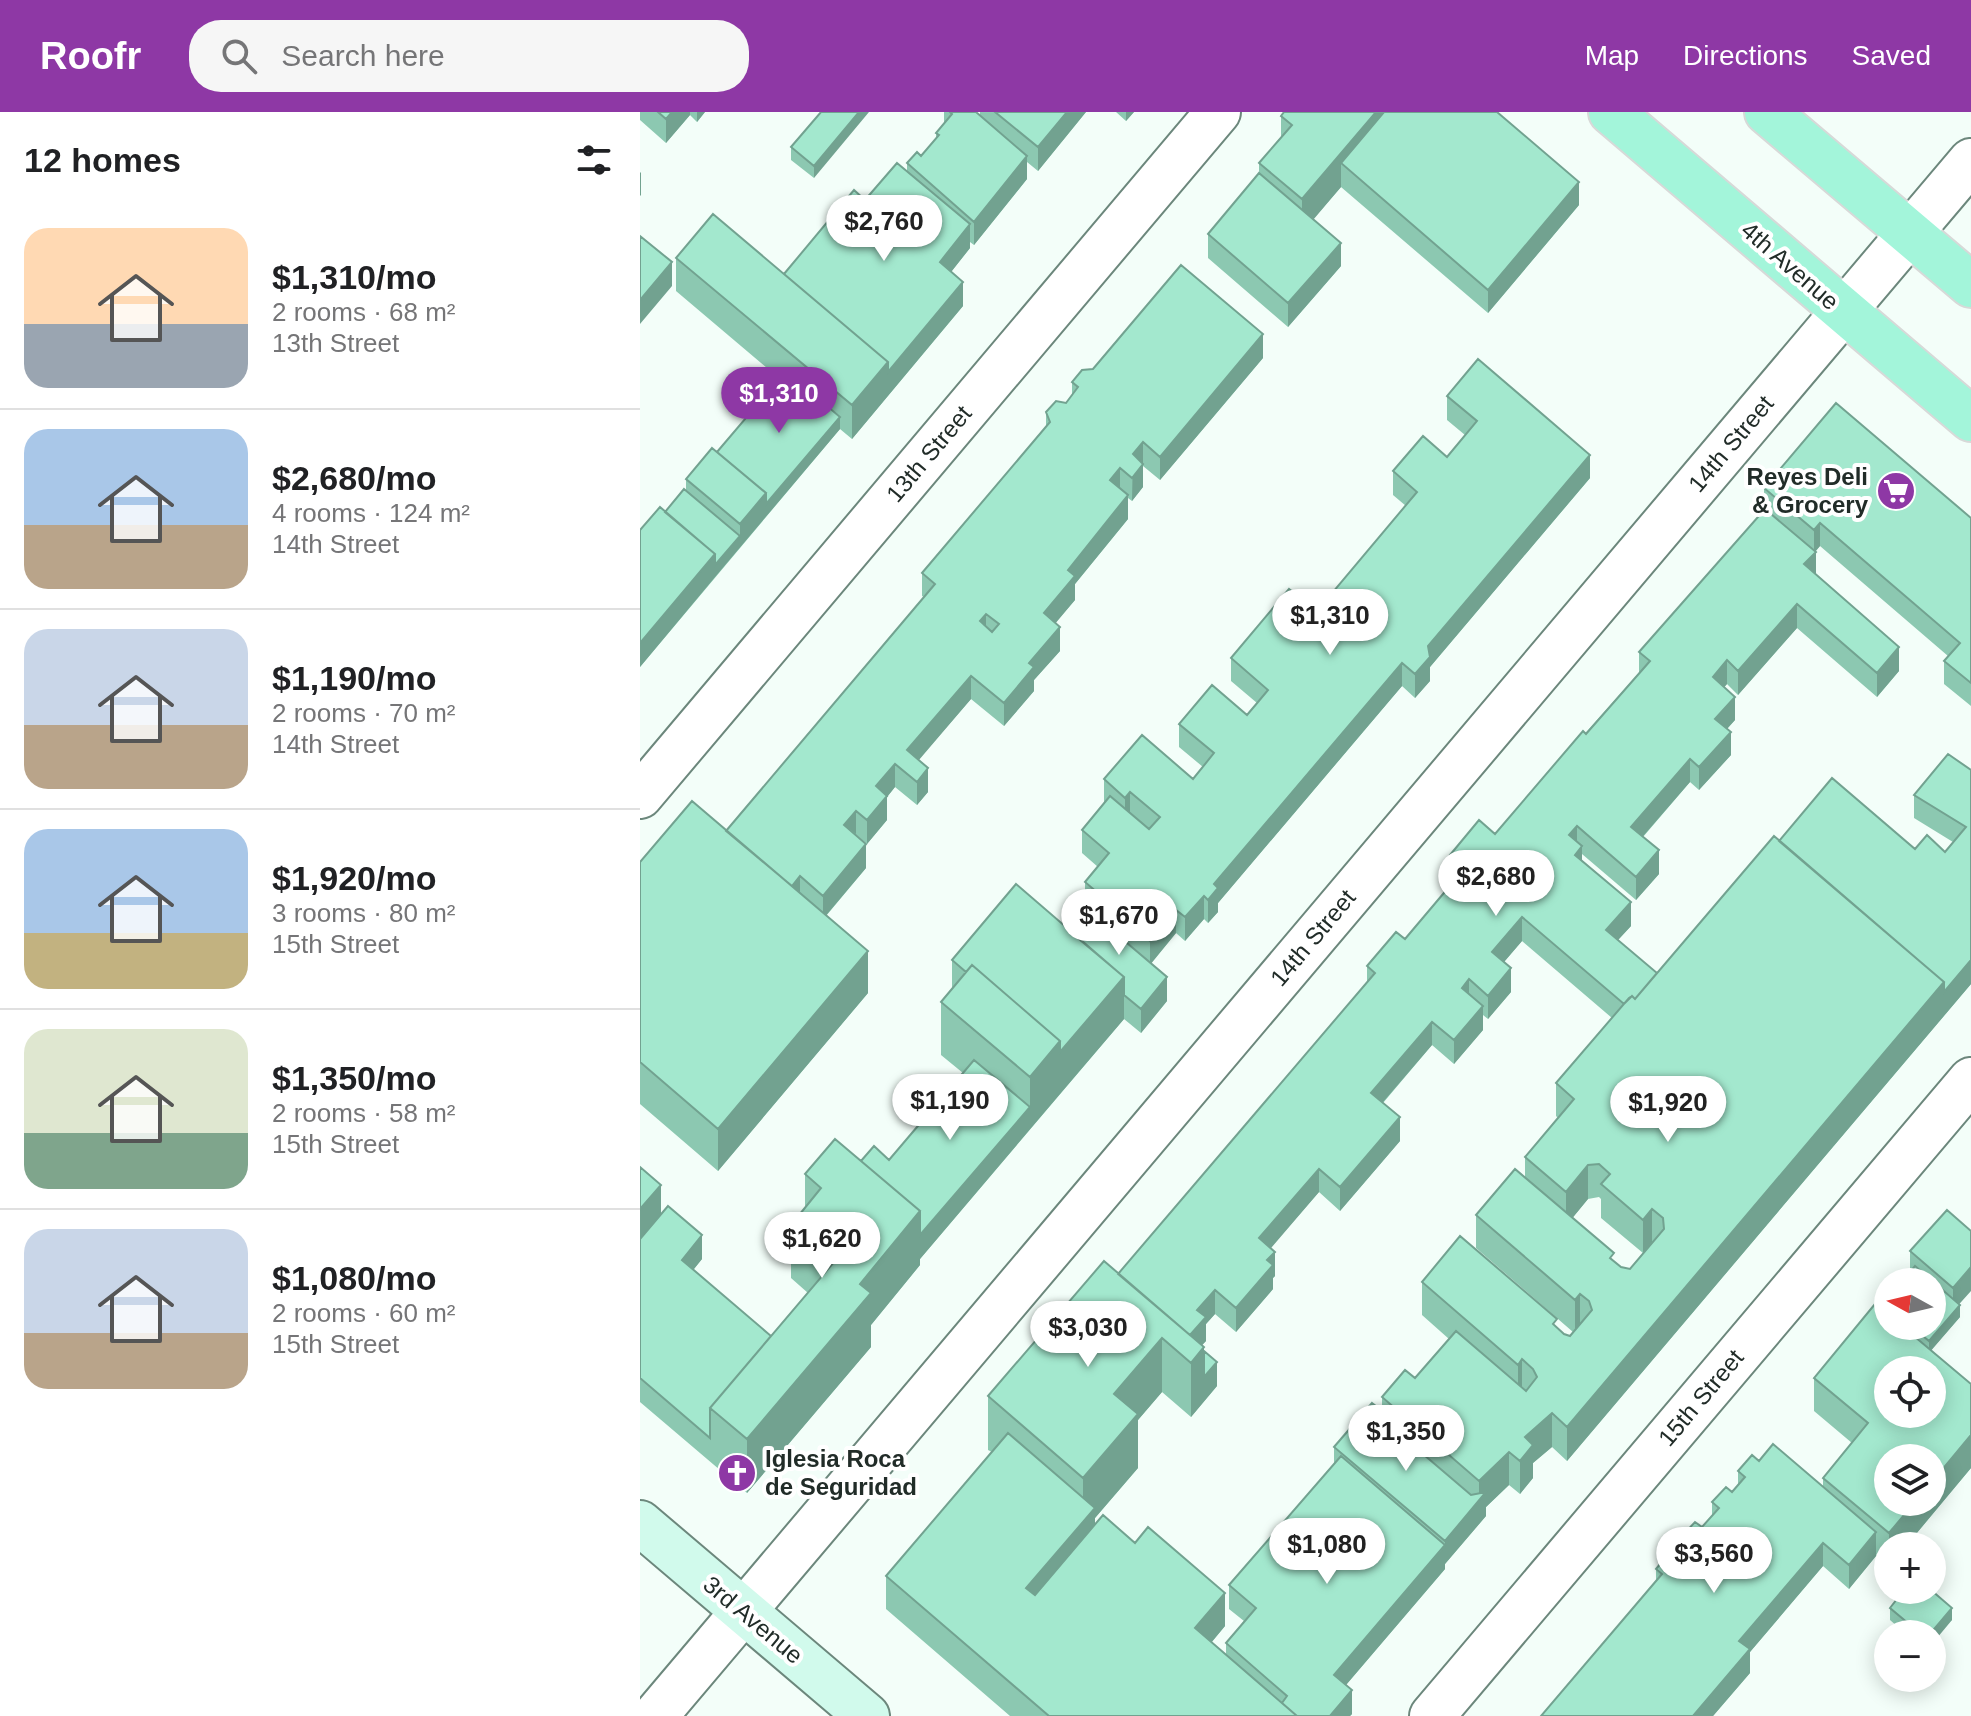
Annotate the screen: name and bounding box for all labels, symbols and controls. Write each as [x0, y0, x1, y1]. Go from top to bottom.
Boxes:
search box [189, 20, 749, 92]
icon: search [217, 34, 261, 78]
text: Roofr [40, 35, 141, 77]
text: Search here [281, 39, 445, 72]
text: Map [1585, 40, 1639, 71]
text: Directions [1683, 40, 1808, 71]
text: Saved [1852, 40, 1931, 71]
icon: filters [572, 138, 616, 182]
text: 12 homes [24, 141, 181, 179]
pin: $2,760 [819, 195, 949, 263]
text: $2,760 [844, 206, 924, 236]
street label: 4th Avenue [1736, 216, 1844, 315]
text: $1,310/mo [272, 258, 436, 296]
icon: home [88, 260, 184, 356]
text: 2 rooms · 68 m² [272, 297, 456, 327]
text: 13th Street [272, 328, 399, 358]
pin: $1,310 [714, 367, 844, 435]
text: $1,310 [739, 378, 819, 408]
street label: 14th Street [1683, 390, 1779, 497]
street label: 13th Street [881, 400, 977, 507]
text: $2,680/mo [272, 459, 436, 497]
icon: home [88, 461, 184, 557]
place label: Reyes Deli & Grocery [1747, 463, 1869, 518]
supermarket icon: Reyes Deli & Grocery [1875, 470, 1917, 512]
text: 4 rooms · 124 m² [272, 498, 470, 528]
text: 14th Street [272, 529, 399, 559]
pin: $1,310 [1265, 589, 1395, 657]
text: $1,310 [1290, 600, 1370, 630]
text: $1,190/mo [272, 659, 436, 697]
icon: home [88, 661, 184, 757]
text: 2 rooms · 70 m² [272, 698, 456, 728]
text: 14th Street [272, 729, 399, 759]
pin: $2,680 [1431, 850, 1561, 918]
text: $1,920/mo [272, 859, 436, 897]
icon: home [88, 861, 184, 957]
text: $2,680 [1456, 861, 1536, 891]
street label: 14th Street [1265, 884, 1361, 991]
pin: $1,670 [1054, 889, 1184, 957]
text: 3 rooms · 80 m² [272, 898, 456, 928]
text: $1,670 [1079, 900, 1159, 930]
text: 15th Street [272, 929, 399, 959]
text: $1,350/mo [272, 1059, 436, 1097]
icon: home [88, 1061, 184, 1157]
pin: $1,190 [885, 1074, 1015, 1142]
pin: $1,920 [1603, 1076, 1733, 1144]
text: $1,190 [910, 1085, 990, 1115]
text: $1,920 [1628, 1087, 1708, 1117]
text: 2 rooms · 58 m² [272, 1098, 456, 1128]
text: 15th Street [272, 1129, 399, 1159]
pin: $1,620 [757, 1212, 887, 1280]
text: $1,620 [782, 1223, 862, 1253]
text: $1,080/mo [272, 1259, 436, 1297]
icon: home [88, 1261, 184, 1357]
north arrow [1874, 1268, 1946, 1340]
map controls [1874, 1268, 1946, 1692]
text: 2 rooms · 60 m² [272, 1298, 456, 1328]
pin: $3,030 [1023, 1301, 1153, 1369]
text: $3,030 [1048, 1312, 1128, 1342]
text: 15th Street [272, 1329, 399, 1359]
street label: 15th Street [1653, 1344, 1749, 1451]
button: locate [1874, 1356, 1946, 1428]
pin: $1,350 [1341, 1405, 1471, 1473]
text: $1,350 [1366, 1416, 1446, 1446]
button: layers [1874, 1444, 1946, 1516]
place label: Iglesia Roca de Seguridad [765, 1445, 917, 1500]
church icon: Iglesia Roca de Seguridad [716, 1452, 758, 1494]
pin: $1,080 [1262, 1518, 1392, 1586]
pin: $3,560 [1649, 1527, 1779, 1595]
text: $1,080 [1287, 1529, 1367, 1559]
button: + [1874, 1532, 1946, 1604]
text: $3,560 [1674, 1538, 1754, 1568]
street label: 3rd Avenue [698, 1570, 808, 1669]
button: − [1874, 1620, 1946, 1692]

